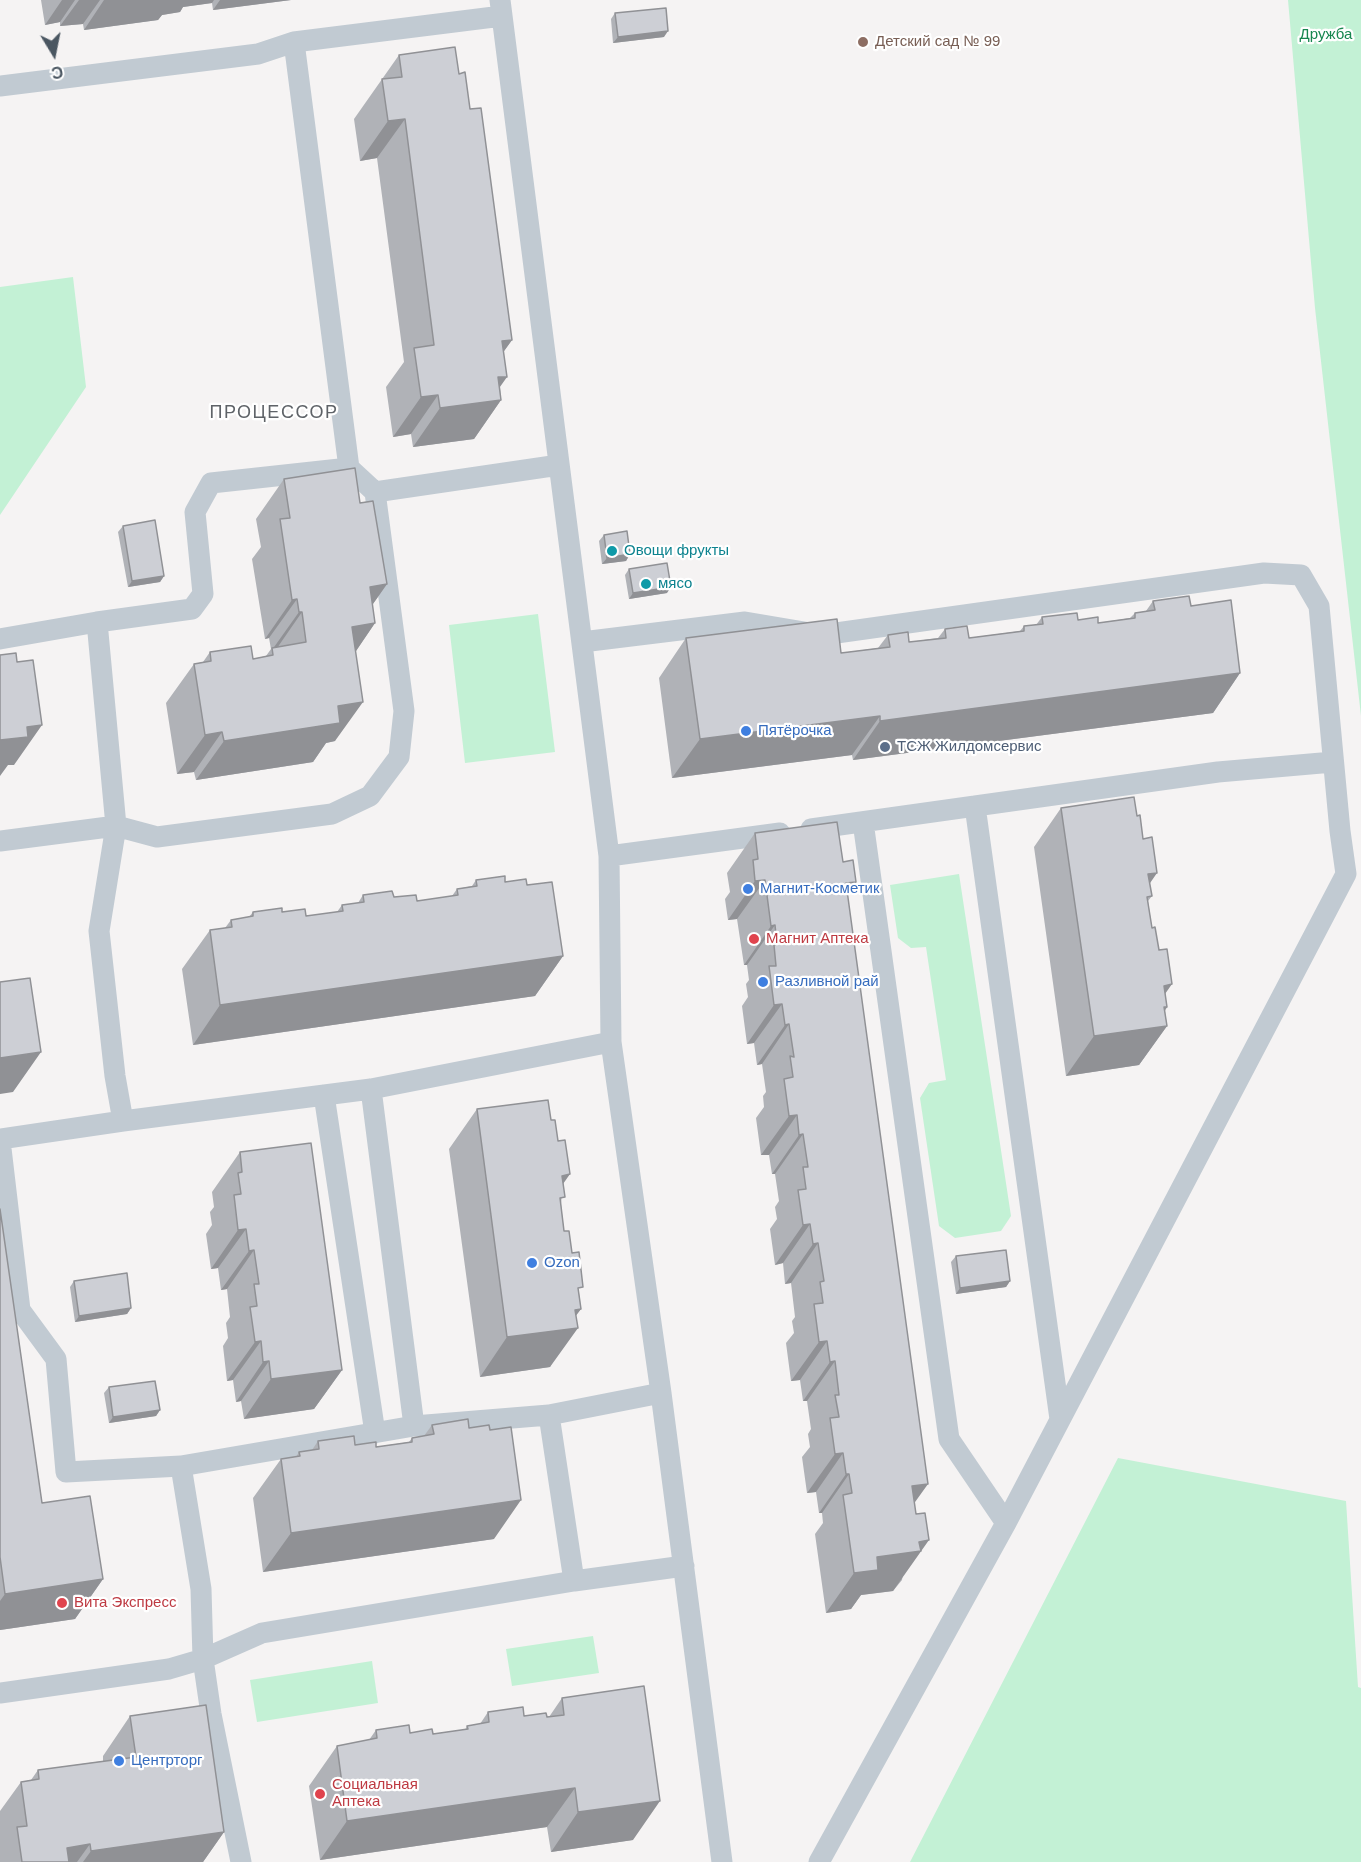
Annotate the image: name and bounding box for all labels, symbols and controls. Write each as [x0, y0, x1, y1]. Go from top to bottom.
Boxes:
north arrow [24, 24, 84, 84]
park label: Дружба [1300, 26, 1352, 44]
place label: Детский сад № 99 [875, 33, 1000, 51]
marker: Детский сад № 99 [856, 35, 870, 49]
text: С [50, 63, 64, 82]
district label: ПРОЦЕССОР [210, 402, 338, 424]
place label: Овощи фрукты [624, 542, 729, 560]
marker: Овощи фрукты [605, 544, 619, 558]
place label: мясо [658, 575, 692, 593]
marker: мясо [639, 577, 653, 591]
place label: Пятёрочка [758, 722, 832, 740]
marker: Пятёрочка [739, 724, 753, 738]
place label: ТСЖ Жилдомсервис [897, 738, 1041, 756]
marker: ТСЖ Жилдомсервис [878, 740, 892, 754]
place label: Магнит-Косметик [760, 880, 880, 898]
marker: Магнит-Косметик [741, 882, 755, 896]
place label: Магнит Аптека [766, 930, 869, 948]
marker: Магнит Аптека [747, 932, 761, 946]
place label: Разливной рай [775, 973, 879, 991]
marker: Разливной рай [756, 975, 770, 989]
place label: Ozon [544, 1254, 580, 1272]
marker: Ozon [525, 1256, 539, 1270]
place label: Вита Экспресс [74, 1594, 176, 1612]
marker: Вита Экспресс [55, 1596, 69, 1610]
place label: Центрторг [131, 1752, 202, 1770]
marker: Центрторг [112, 1754, 126, 1768]
place label: Социальная Аптека [332, 1776, 418, 1811]
marker: Социальная Аптека [313, 1787, 327, 1801]

